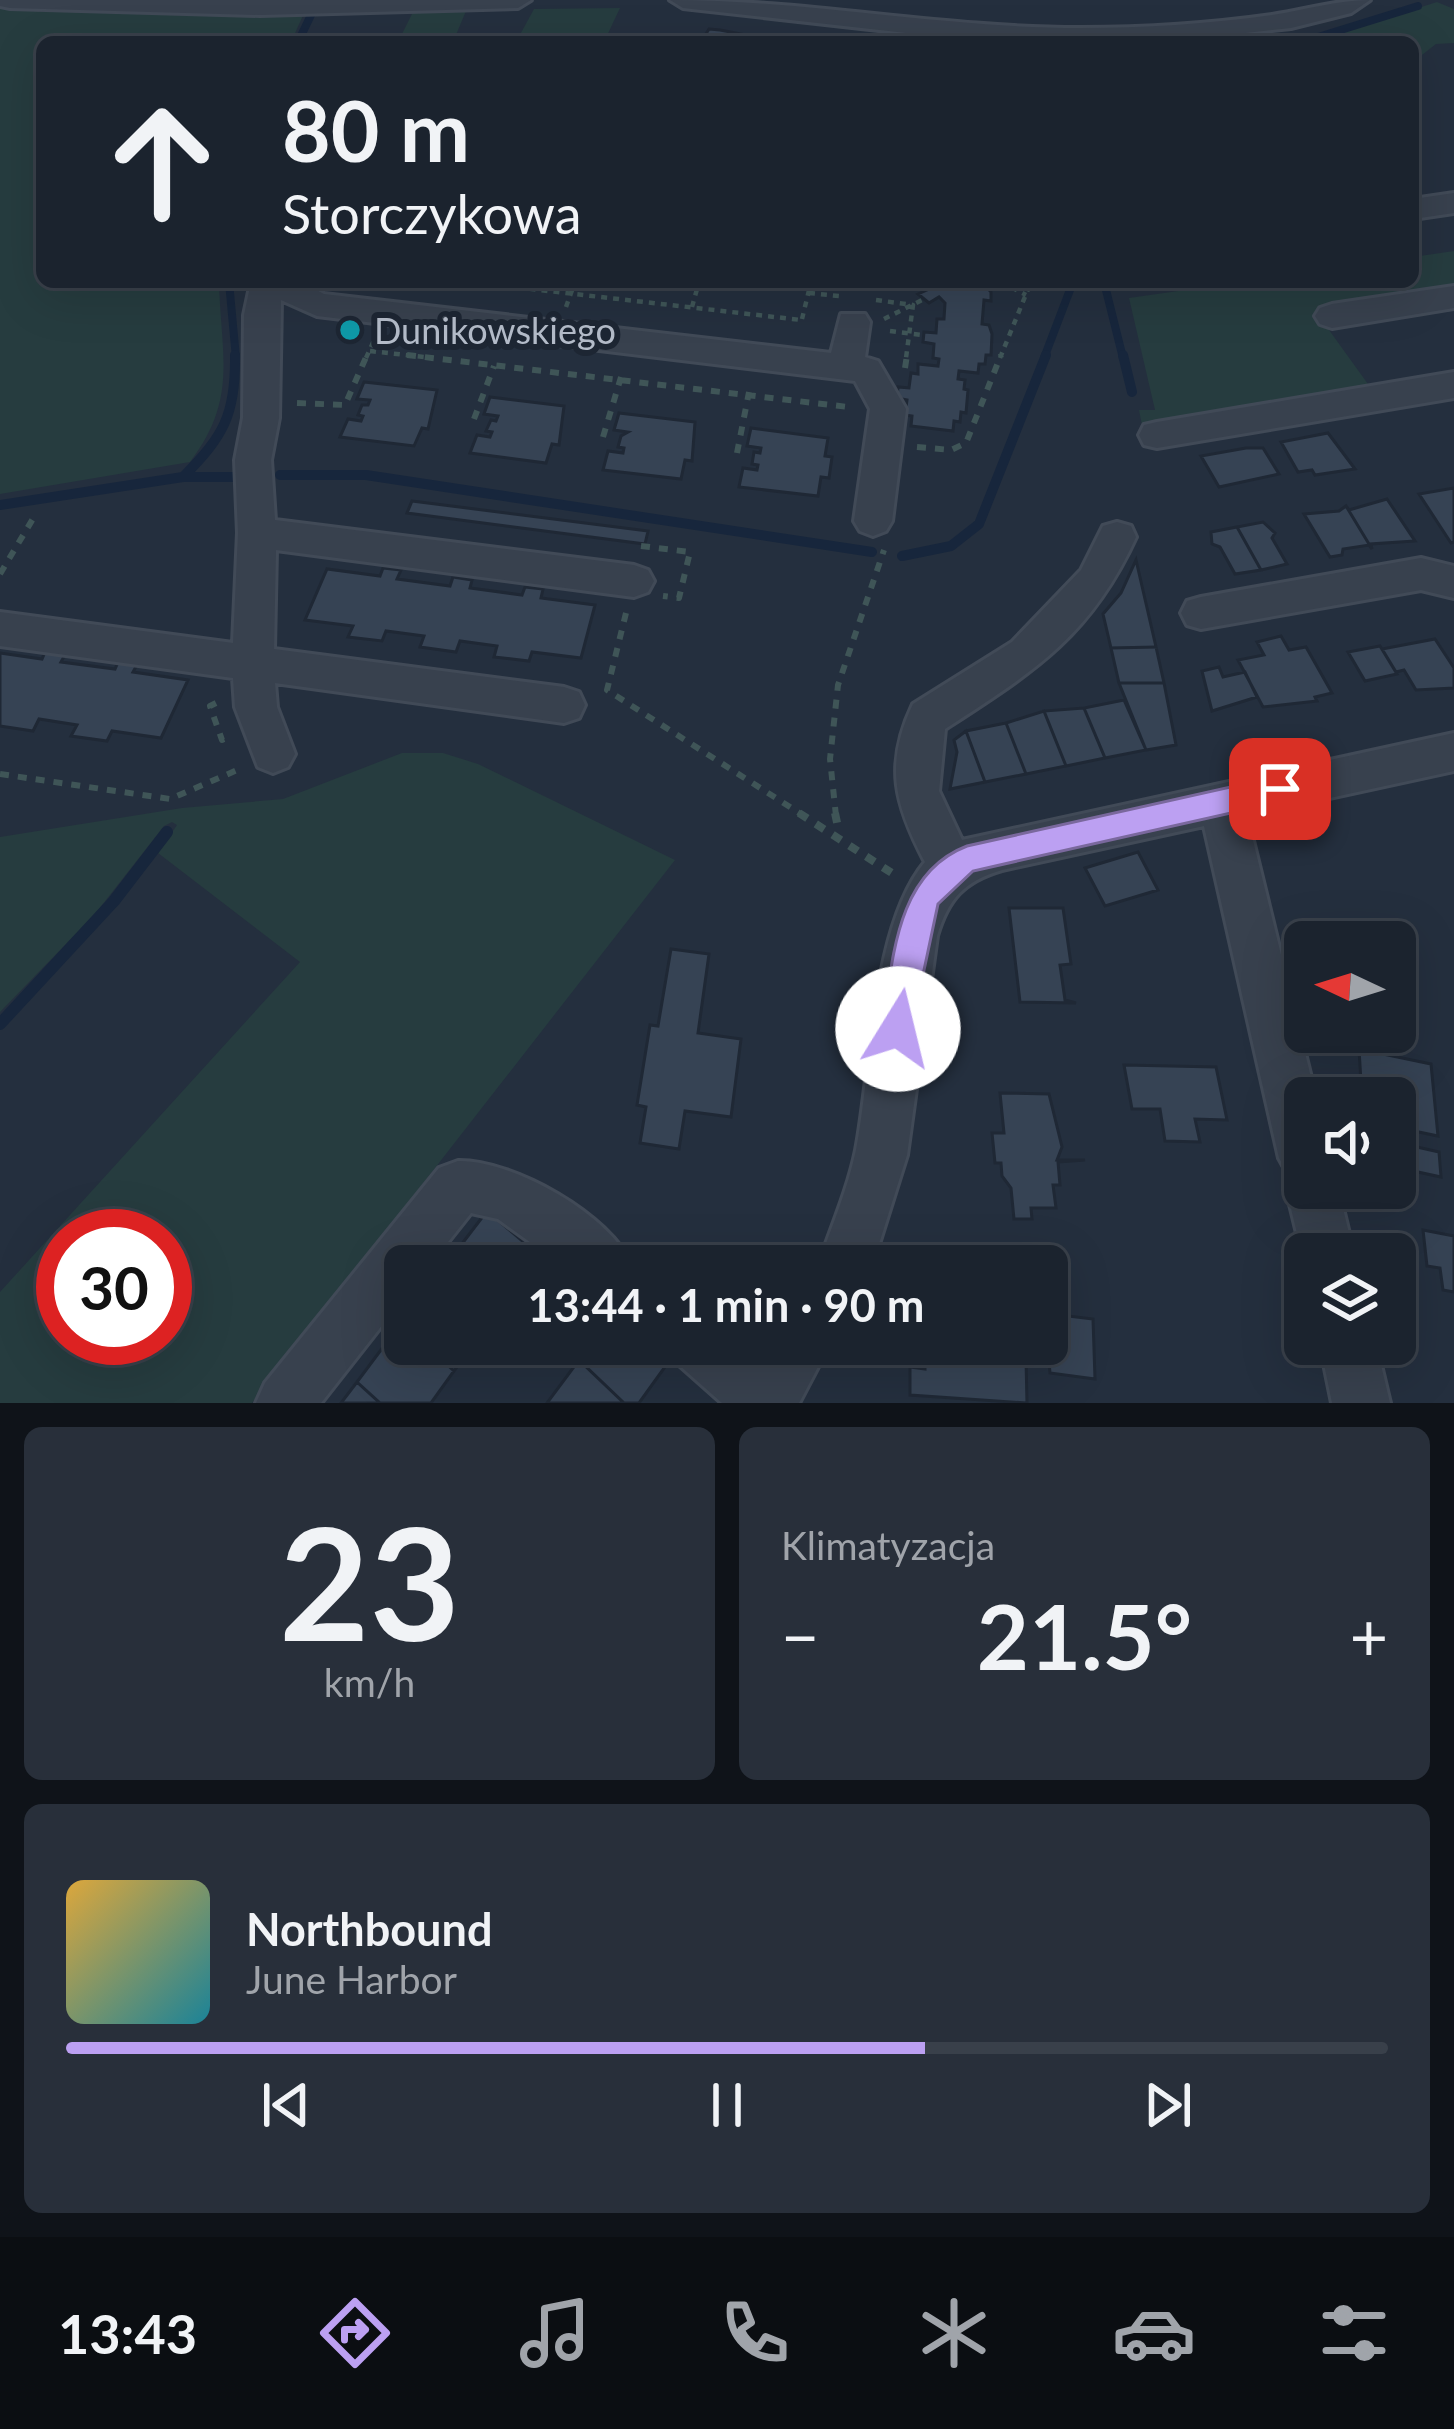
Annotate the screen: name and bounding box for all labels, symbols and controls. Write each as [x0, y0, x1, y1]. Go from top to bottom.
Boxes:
text: 80 m [282, 79, 470, 180]
icon: ahead [84, 84, 240, 240]
text: Storczykowa [282, 181, 582, 246]
place label: Dunikowskiego [374, 308, 616, 352]
marker: Dunikowskiego [337, 317, 363, 343]
pin [1229, 738, 1331, 840]
icon: arrive [1247, 756, 1313, 822]
north arrow [1284, 921, 1416, 1053]
map controls [1284, 921, 1416, 1365]
position arrow [835, 966, 961, 1092]
button: sound [1284, 1077, 1416, 1209]
speed limit sign: 30 [36, 1209, 192, 1365]
button: layers [1284, 1233, 1416, 1365]
text: 13:44 · 1 min · 90 m [528, 1278, 924, 1332]
text: 23 [279, 1487, 460, 1674]
text: Klimatyzacja [781, 1522, 995, 1568]
text: 21.5° [977, 1581, 1192, 1689]
text: − [781, 1596, 819, 1675]
text: + [1350, 1596, 1388, 1675]
text: km/h [324, 1659, 415, 1705]
text: Northbound [246, 1902, 492, 1956]
text: June Harbor [246, 1956, 457, 2002]
icon: previous [253, 2072, 319, 2138]
icon: pause [694, 2072, 760, 2138]
icon: next [1135, 2072, 1201, 2138]
icon: directions [313, 2291, 397, 2375]
icon: music [513, 2291, 597, 2375]
icon: phone [713, 2291, 797, 2375]
icon: climate [912, 2291, 996, 2375]
icon: car [1112, 2291, 1196, 2375]
icon: filters [1312, 2291, 1396, 2375]
text: 13:43 [58, 2301, 197, 2366]

